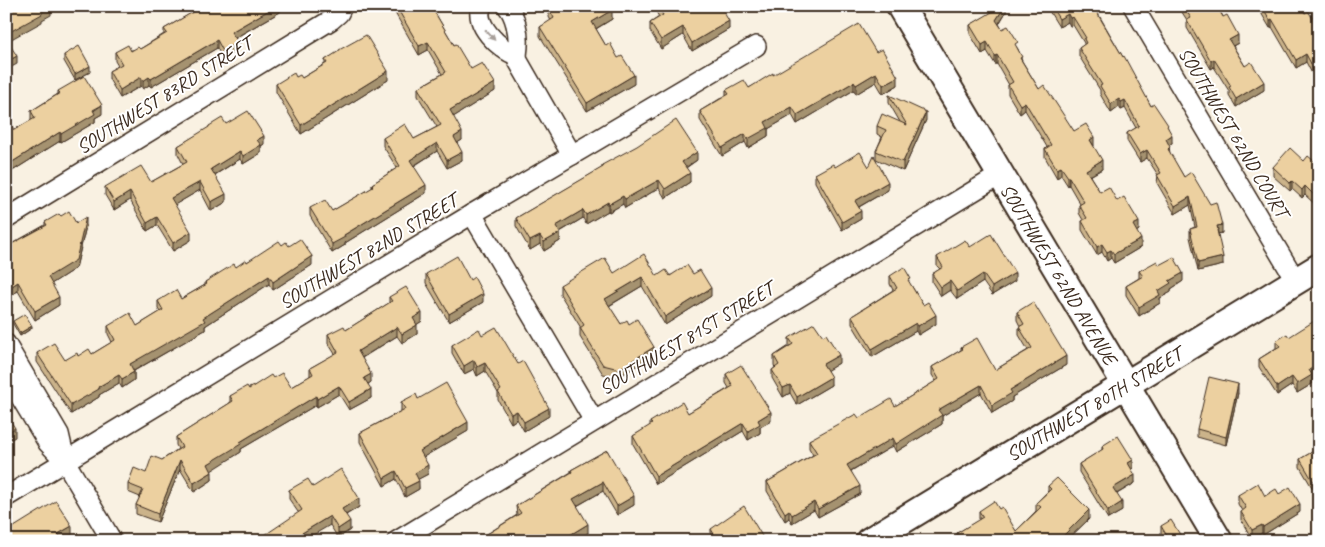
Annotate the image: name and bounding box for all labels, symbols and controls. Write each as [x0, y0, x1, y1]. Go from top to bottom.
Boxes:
street label: SOUTHWEST 83RD STREET [72, 29, 261, 160]
one-way arrow [485, 29, 496, 42]
street label: SOUTHWEST 62ND COURT [1173, 43, 1297, 226]
street label: SOUTHWEST 62ND AVENUE [995, 179, 1124, 371]
street label: SOUTHWEST 82ND STREET [275, 186, 466, 315]
street label: SOUTHWEST 81ST STREET [594, 274, 782, 400]
street label: SOUTHWEST 80TH STREET [1002, 340, 1191, 467]

